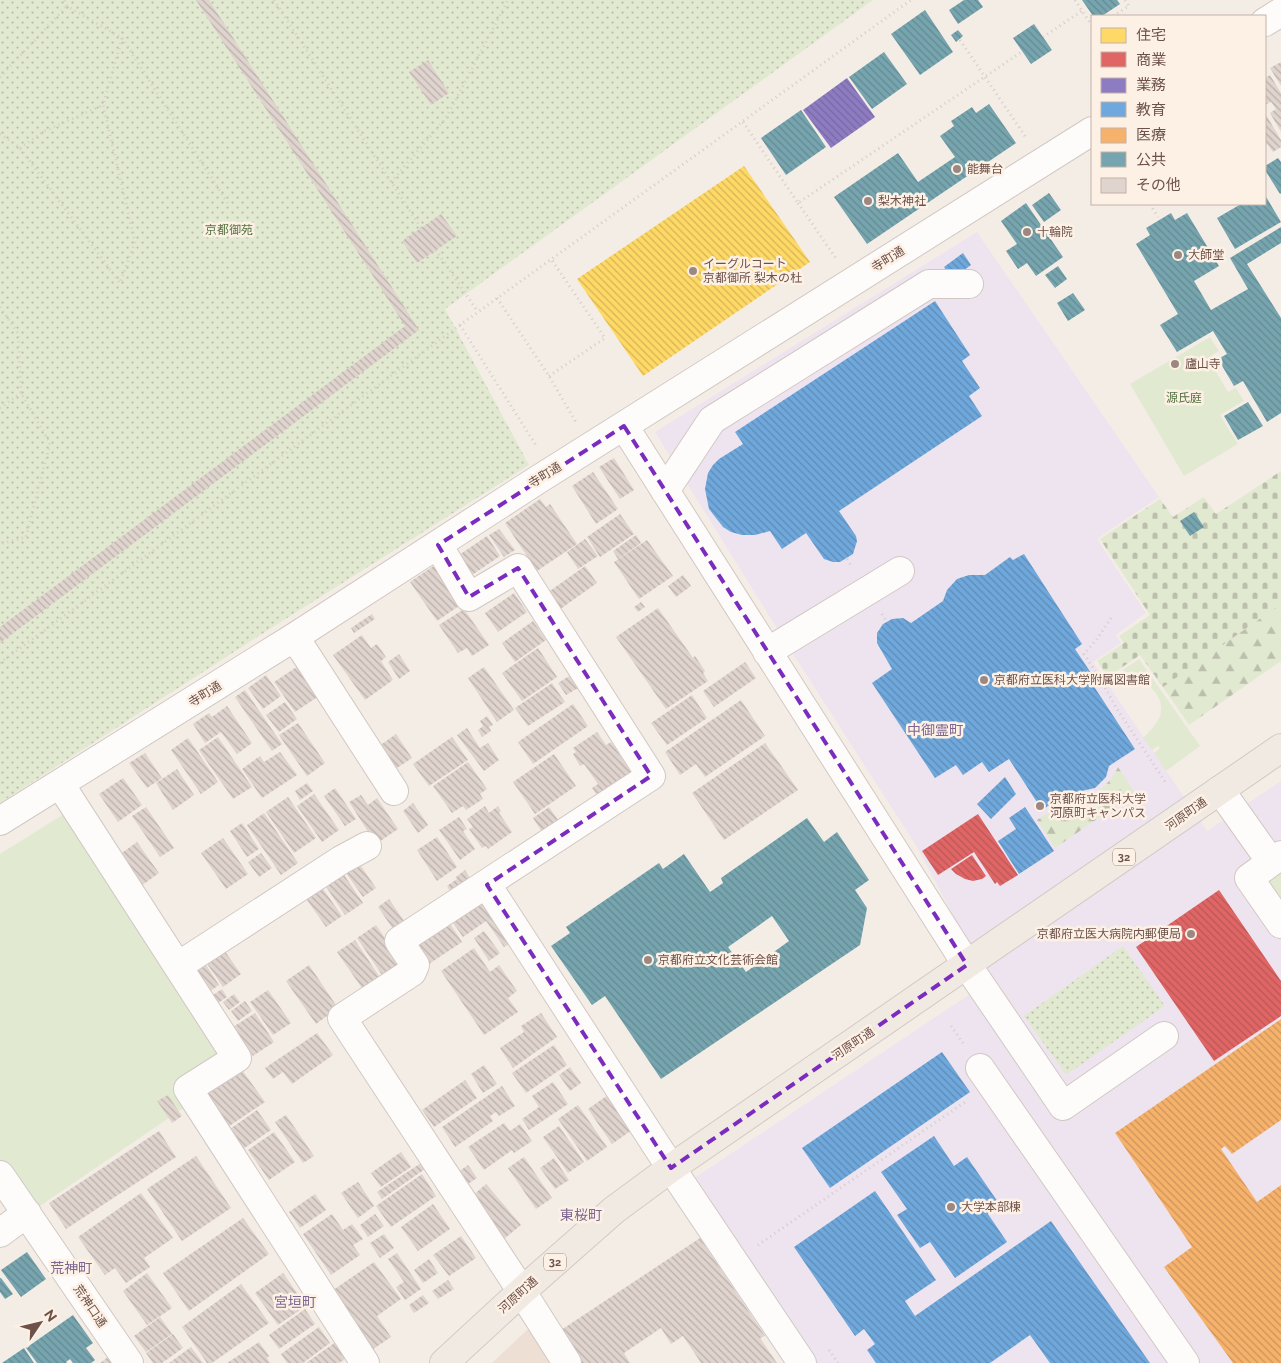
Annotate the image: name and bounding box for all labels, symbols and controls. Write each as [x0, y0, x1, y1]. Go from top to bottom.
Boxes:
legend [1091, 15, 1266, 205]
text: 住宅 [1136, 26, 1166, 44]
text: 商業 [1136, 51, 1166, 69]
text: 業務 [1136, 76, 1166, 94]
text: 教育 [1136, 101, 1166, 119]
text: 医療 [1136, 126, 1166, 144]
text: 公共 [1136, 151, 1166, 169]
place label: 能舞台 [967, 162, 1003, 176]
marker: 能舞台 [951, 163, 963, 175]
text: その他 [1136, 176, 1181, 194]
place label: 梨木神社 [878, 194, 926, 208]
marker: 梨木神社 [862, 195, 874, 207]
park label: 京都御苑 [205, 223, 253, 237]
place label: 十輪院 [1037, 225, 1073, 239]
marker: 十輪院 [1021, 226, 1033, 238]
street label: 寺町通 [869, 244, 907, 274]
place label: 大師堂 [1188, 248, 1224, 262]
marker: 大師堂 [1172, 249, 1184, 261]
place label: イーグルコート 京都御所 梨木の杜 [703, 257, 802, 285]
marker: イーグルコート 京都御所 梨木の杜 [687, 265, 699, 277]
place label: 廬山寺 [1185, 357, 1221, 371]
marker: 廬山寺 [1169, 358, 1181, 370]
park label: 源氏庭 [1166, 391, 1202, 405]
street label: 寺町通 [526, 460, 564, 490]
place label: 京都府立医科大学附属図書館 [994, 673, 1150, 687]
marker: 京都府立医科大学附属図書館 [978, 674, 990, 686]
street label: 寺町通 [186, 679, 224, 709]
district label: 中御霊町 [907, 722, 963, 738]
place label: 京都府立医科大学 河原町キャンパス [1050, 792, 1146, 820]
street label: 河原町通 [1162, 794, 1210, 834]
marker: 京都府立医科大学 河原町キャンパス [1034, 800, 1046, 812]
road number: 32 [1113, 849, 1135, 866]
place label: 京都府立医大病院内郵便局 [1037, 927, 1181, 941]
marker: 京都府立医大病院内郵便局 [1185, 928, 1197, 940]
place label: 京都府立文化芸術会館 [658, 953, 778, 967]
marker: 京都府立文化芸術会館 [642, 954, 654, 966]
street label: 河原町通 [829, 1025, 877, 1063]
place label: 大学本部棟 [961, 1200, 1021, 1214]
marker: 大学本部棟 [945, 1201, 957, 1213]
district label: 東桜町 [560, 1207, 602, 1223]
road number: 32 [544, 1254, 566, 1270]
district label: 荒神町 [50, 1260, 92, 1276]
street label: 河原町通 [495, 1274, 541, 1316]
street label: 荒神口通 [71, 1282, 109, 1330]
district label: 宮垣町 [274, 1294, 316, 1310]
north arrow [15, 1298, 65, 1348]
text: N [41, 1307, 60, 1325]

